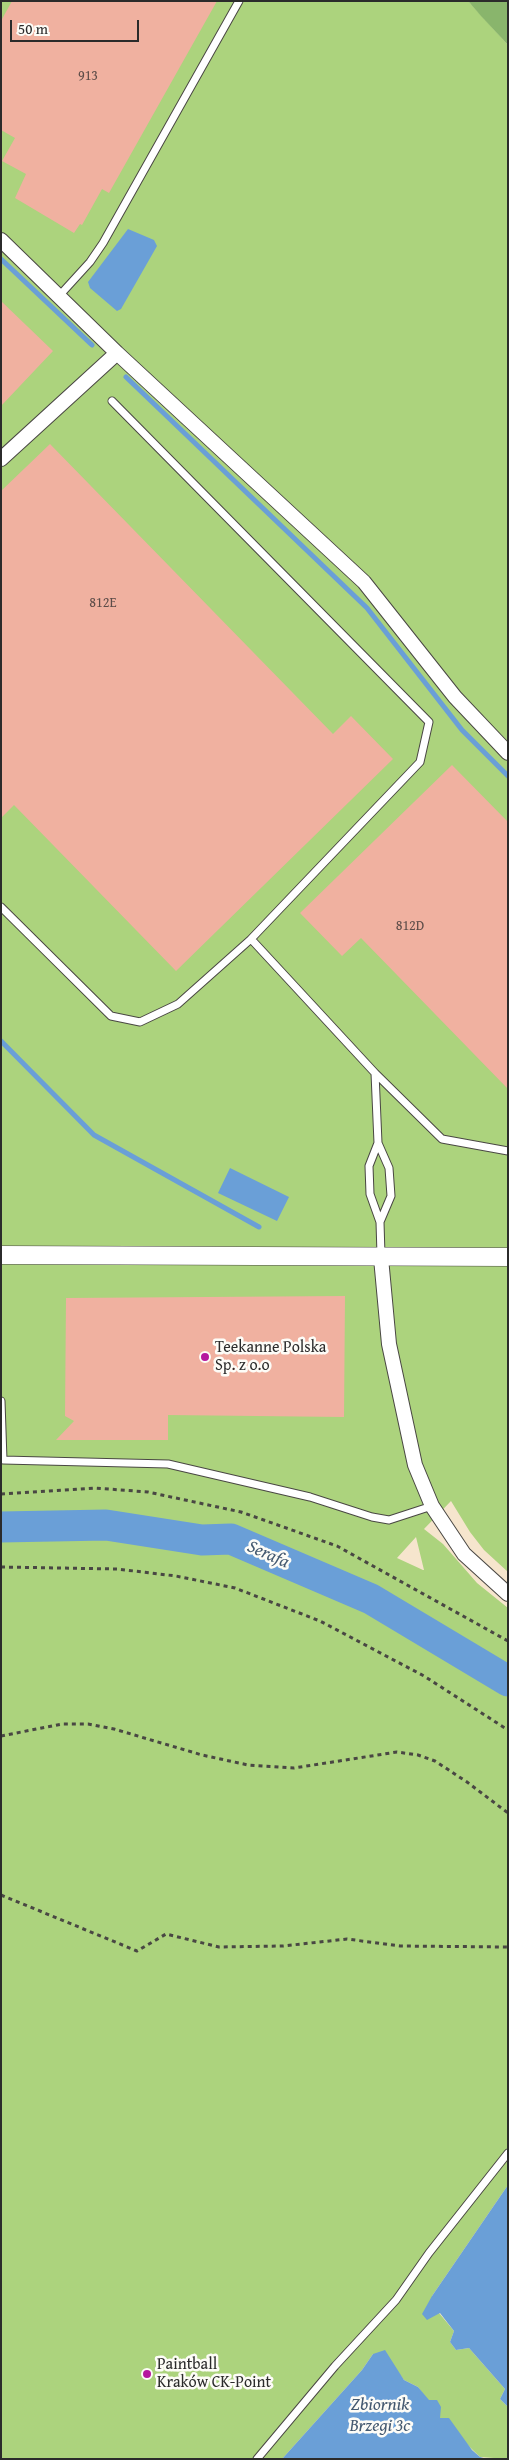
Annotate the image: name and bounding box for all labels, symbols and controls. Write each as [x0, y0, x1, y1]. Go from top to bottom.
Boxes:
scale bar [12, 10, 141, 42]
text: 50 m [18, 18, 48, 39]
house number: 913 [78, 68, 98, 84]
house number: 812E [89, 595, 117, 611]
house number: 812D [396, 918, 424, 934]
place label: Teekanne Polska Sp. z o.o [215, 1338, 326, 1376]
marker: Teekanne Polska Sp. z o.o [199, 1351, 211, 1363]
water label: Serafa [244, 1536, 292, 1574]
place label: Paintball Kraków CK-Point [157, 2355, 271, 2393]
marker: Paintball Kraków CK-Point [141, 2368, 153, 2380]
water label: Zbiornik Brzegi 3c [349, 2394, 411, 2436]

